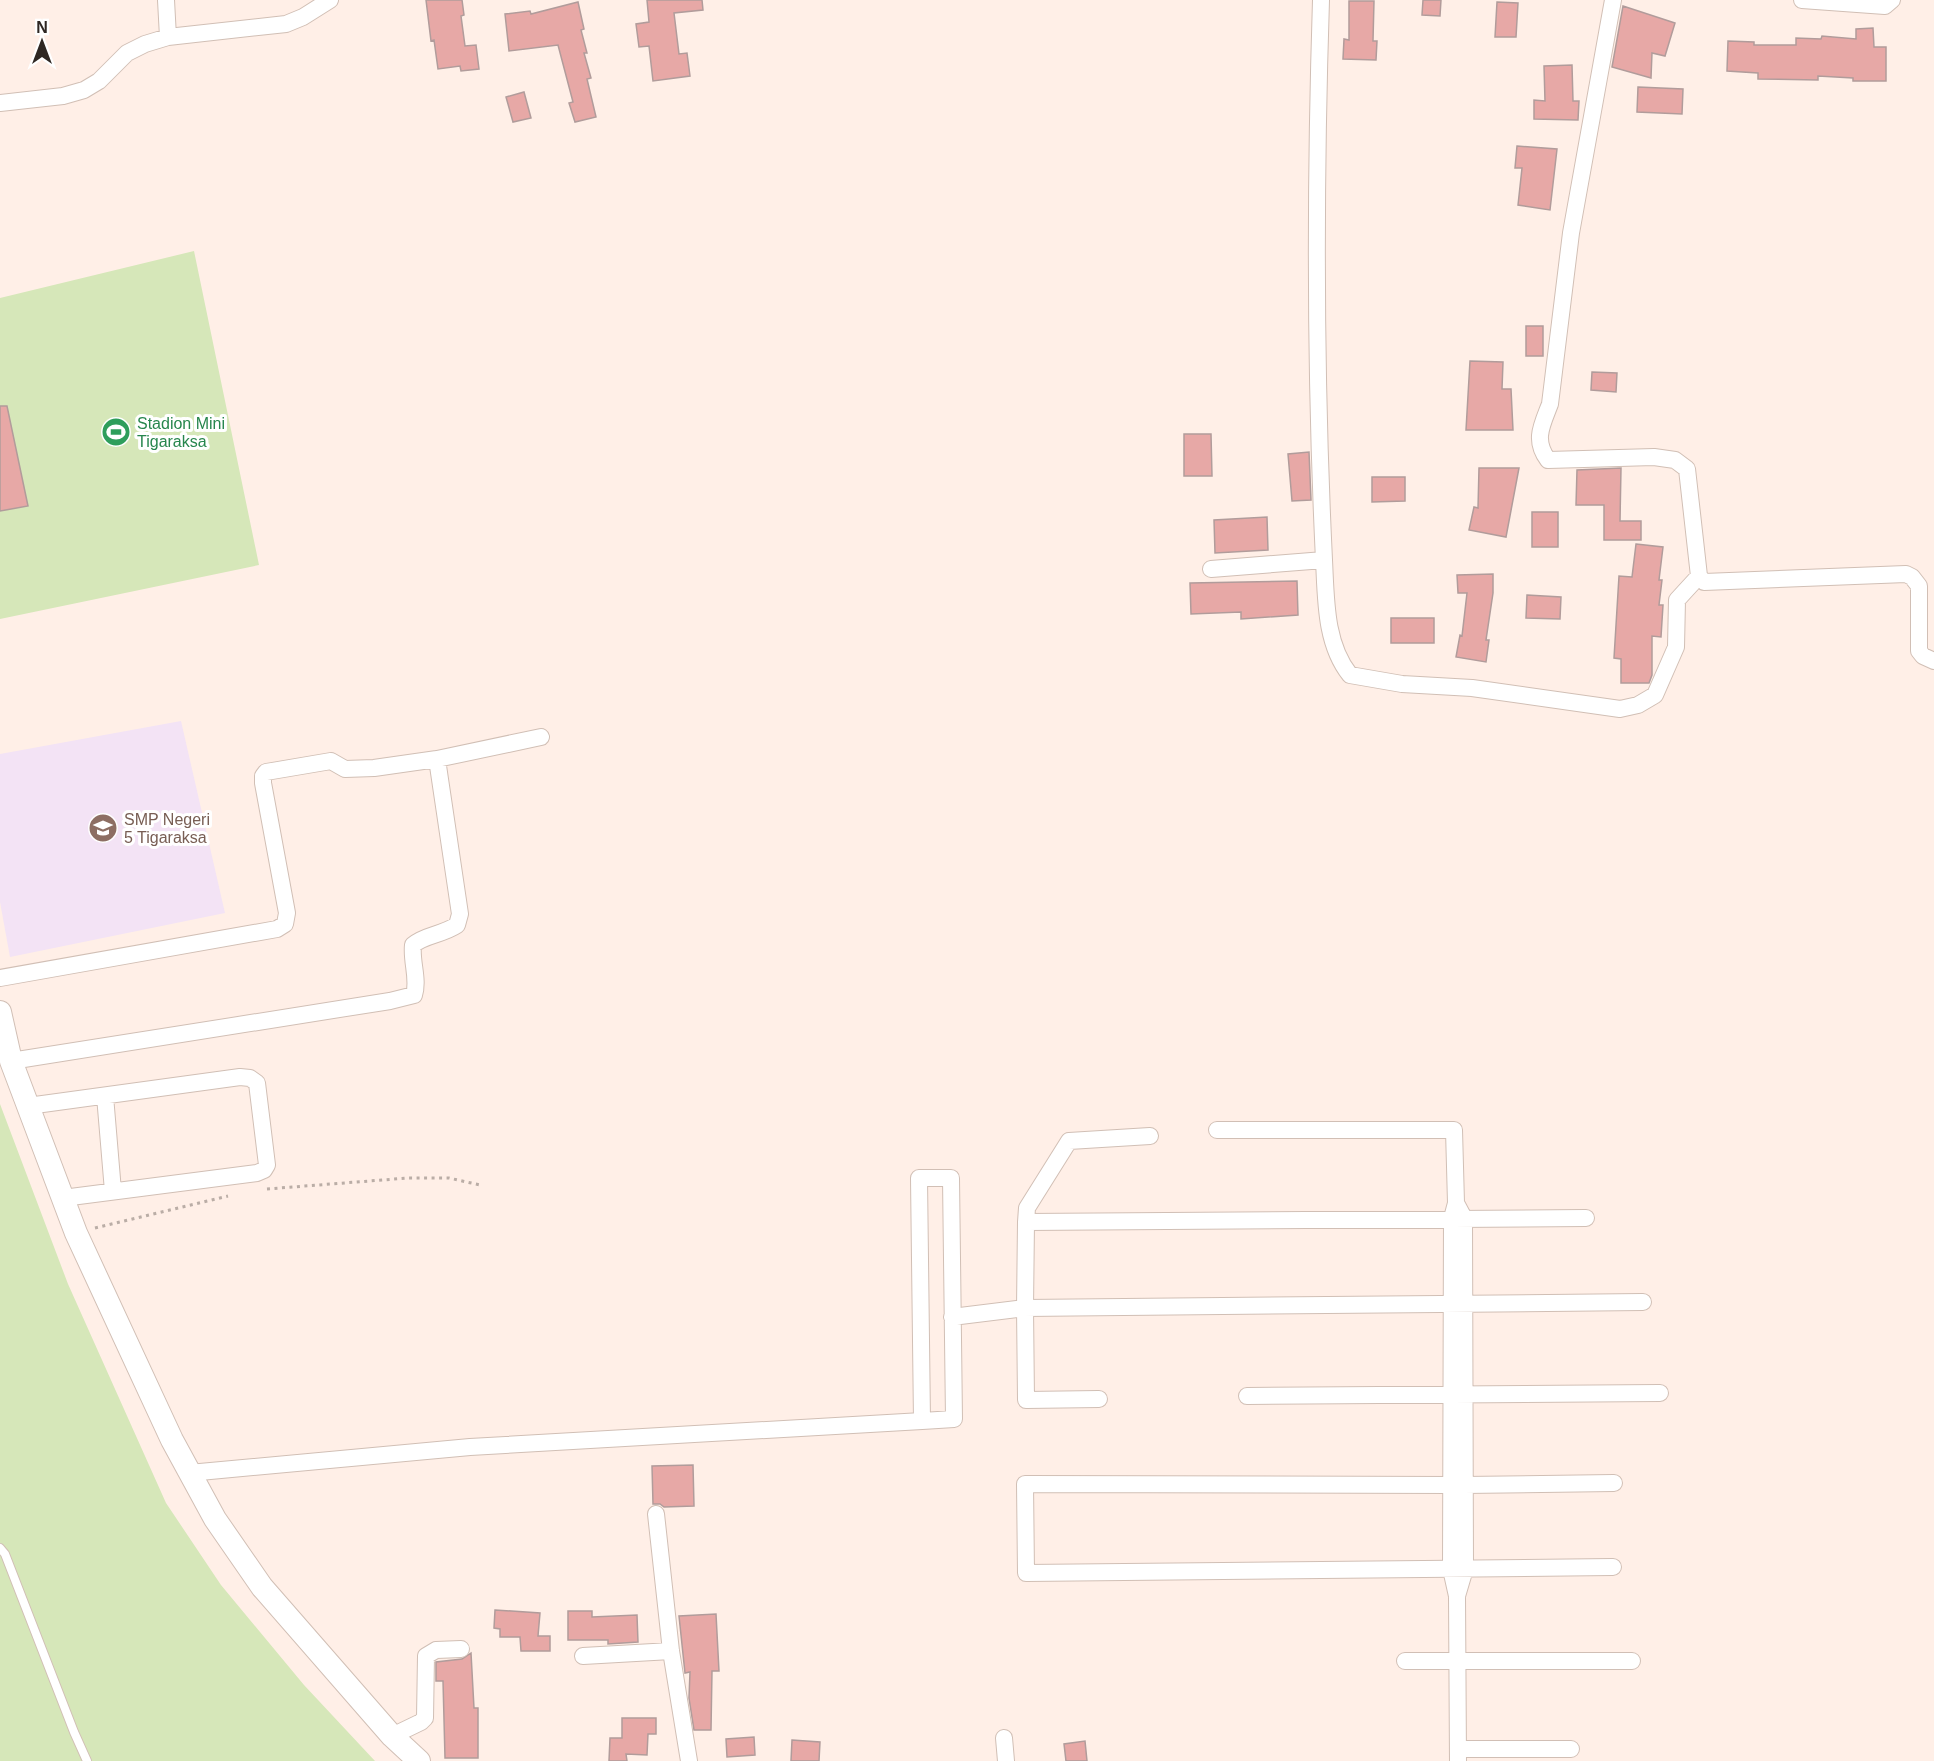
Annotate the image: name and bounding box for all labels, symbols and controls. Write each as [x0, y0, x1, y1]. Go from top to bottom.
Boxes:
north arrow [12, 12, 72, 72]
text: N [36, 19, 48, 36]
place label: Stadion Mini Tigaraksa [137, 415, 225, 450]
sports icon: Stadion Mini Tigaraksa [100, 416, 132, 448]
place label: SMP Negeri 5 Tigaraksa [124, 811, 210, 846]
school or university icon: SMP Negeri 5 Tigaraksa [87, 812, 119, 844]

